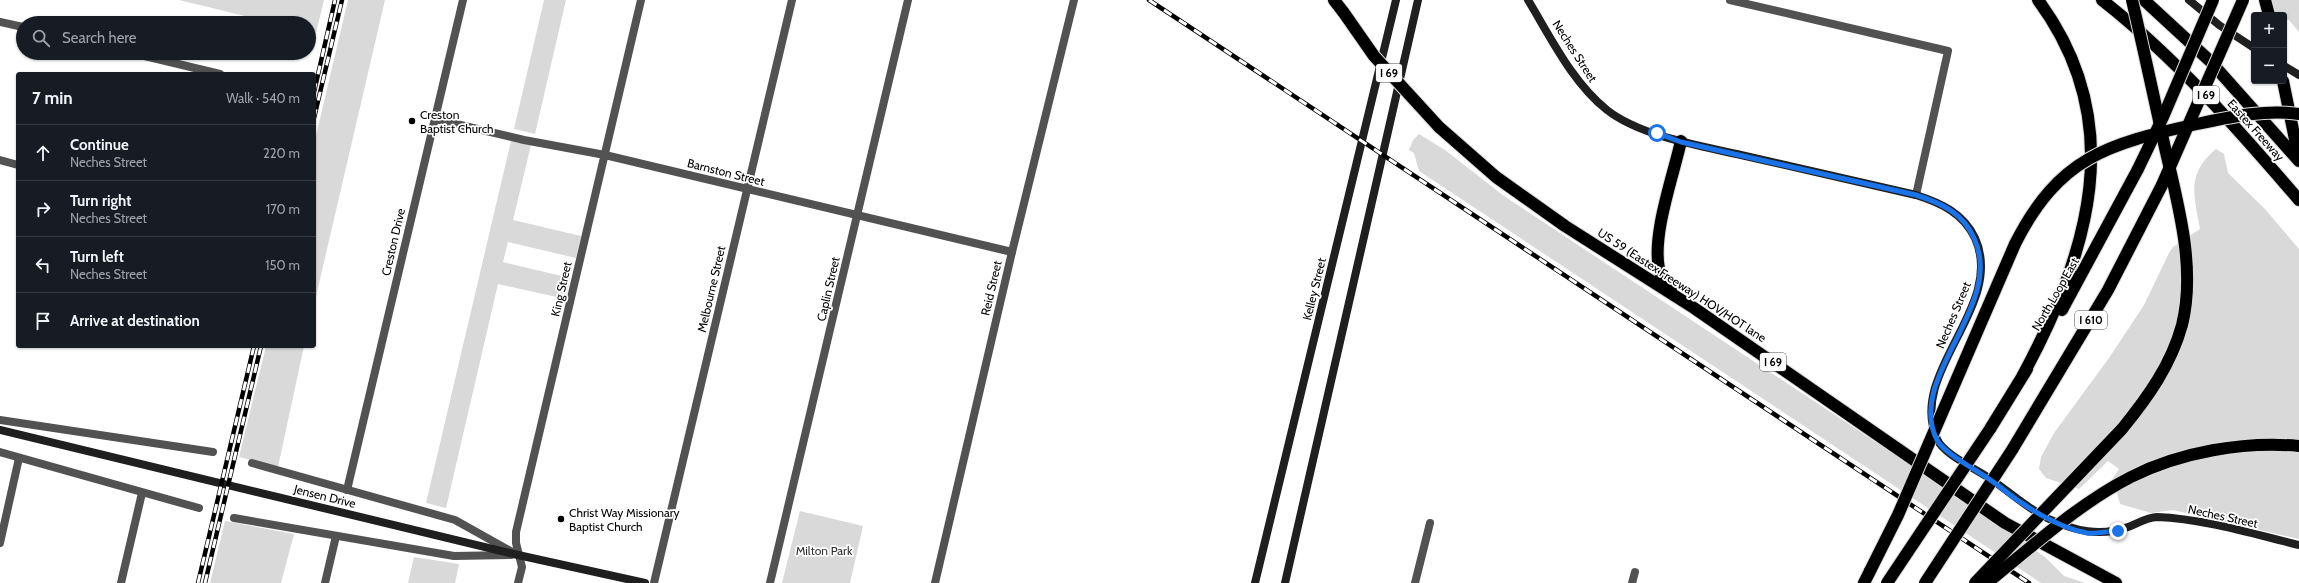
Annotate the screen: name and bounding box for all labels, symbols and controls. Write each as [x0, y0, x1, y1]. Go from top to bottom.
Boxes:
map controls [2251, 12, 2287, 84]
button: + [2251, 12, 2287, 48]
search box [16, 16, 316, 60]
street label: Neches Street [1549, 17, 1601, 85]
icon: search [30, 27, 52, 49]
text: Search here [62, 29, 137, 47]
button: − [2251, 48, 2287, 84]
road number: I 69 [1376, 64, 1402, 82]
road number: I 69 [2193, 86, 2219, 104]
text: 7 min [32, 88, 73, 108]
text: Walk · 540 m [226, 90, 300, 106]
street label: Eastex Freeway [2224, 96, 2288, 164]
place label: Creston Baptist Church [420, 107, 494, 136]
marker: Creston Baptist Church [407, 116, 417, 126]
route start [1648, 124, 1666, 142]
text: Continue [70, 136, 129, 154]
icon: ahead [32, 142, 54, 164]
text: 220 m [263, 145, 300, 161]
text: Neches Street [70, 154, 147, 170]
street label: Barnston Street [686, 155, 766, 189]
text: Turn right [70, 192, 131, 210]
icon: right [32, 198, 54, 220]
text: 170 m [266, 201, 300, 217]
street label: Creston Drive [378, 207, 408, 277]
text: Neches Street [70, 210, 147, 226]
street label: US 59 (Eastex Freeway) HOV/HOT lane [1595, 225, 1769, 345]
street label: Melbourne Street [694, 244, 728, 334]
text: Turn left [70, 248, 124, 266]
icon: left [32, 254, 54, 276]
street label: Caplin Street [813, 255, 843, 323]
street label: North Loop East [2028, 255, 2082, 333]
street label: Kelley Street [1299, 256, 1329, 322]
text: 150 m [265, 257, 300, 273]
street label: Reid Street [977, 259, 1005, 317]
street label: King Street [547, 260, 575, 318]
text: Neches Street [70, 266, 147, 282]
street label: Neches Street [1932, 279, 1974, 351]
icon: arrive [32, 310, 54, 332]
road number: I 610 [2075, 311, 2107, 329]
text: Arrive at destination [70, 312, 200, 330]
road number: I 69 [1760, 353, 1786, 371]
street label: Jensen Drive [292, 481, 357, 511]
street label: Neches Street [2187, 501, 2259, 531]
place label: Christ Way Missionary Baptist Church [569, 505, 680, 534]
marker: Christ Way Missionary Baptist Church [556, 514, 566, 524]
route end [2109, 522, 2127, 540]
park label: Milton Park [796, 543, 853, 558]

